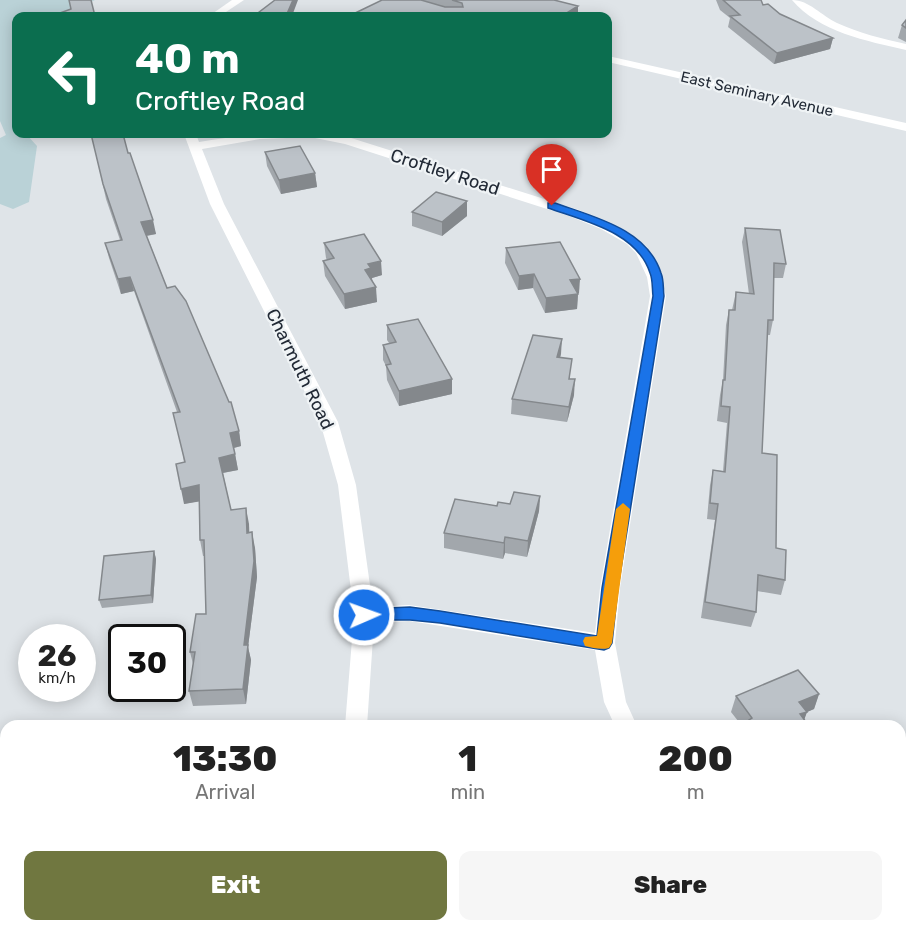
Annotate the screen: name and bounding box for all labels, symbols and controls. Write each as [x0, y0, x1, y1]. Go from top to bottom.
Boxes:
text: 40 m [135, 34, 240, 84]
icon: left [36, 36, 114, 114]
street label: East Seminary Avenue [679, 68, 835, 120]
text: Croftley Road [135, 85, 305, 117]
street label: Croftley Road [388, 144, 502, 200]
pin [526, 144, 577, 206]
icon: arrive [535, 153, 568, 186]
street label: Charmuth Road [261, 305, 339, 433]
position arrow [332, 583, 396, 647]
speed limit sign: 30 [108, 624, 186, 702]
text: 26 [37, 638, 77, 674]
text: km/h [38, 669, 76, 687]
text: 13:30 [173, 737, 277, 780]
text: 1 [458, 737, 477, 780]
text: 200 [658, 737, 733, 780]
text: Arrival [195, 780, 255, 804]
text: min [450, 780, 485, 804]
text: m [687, 780, 704, 804]
button: Exit [24, 851, 447, 920]
button: Share [459, 851, 882, 920]

